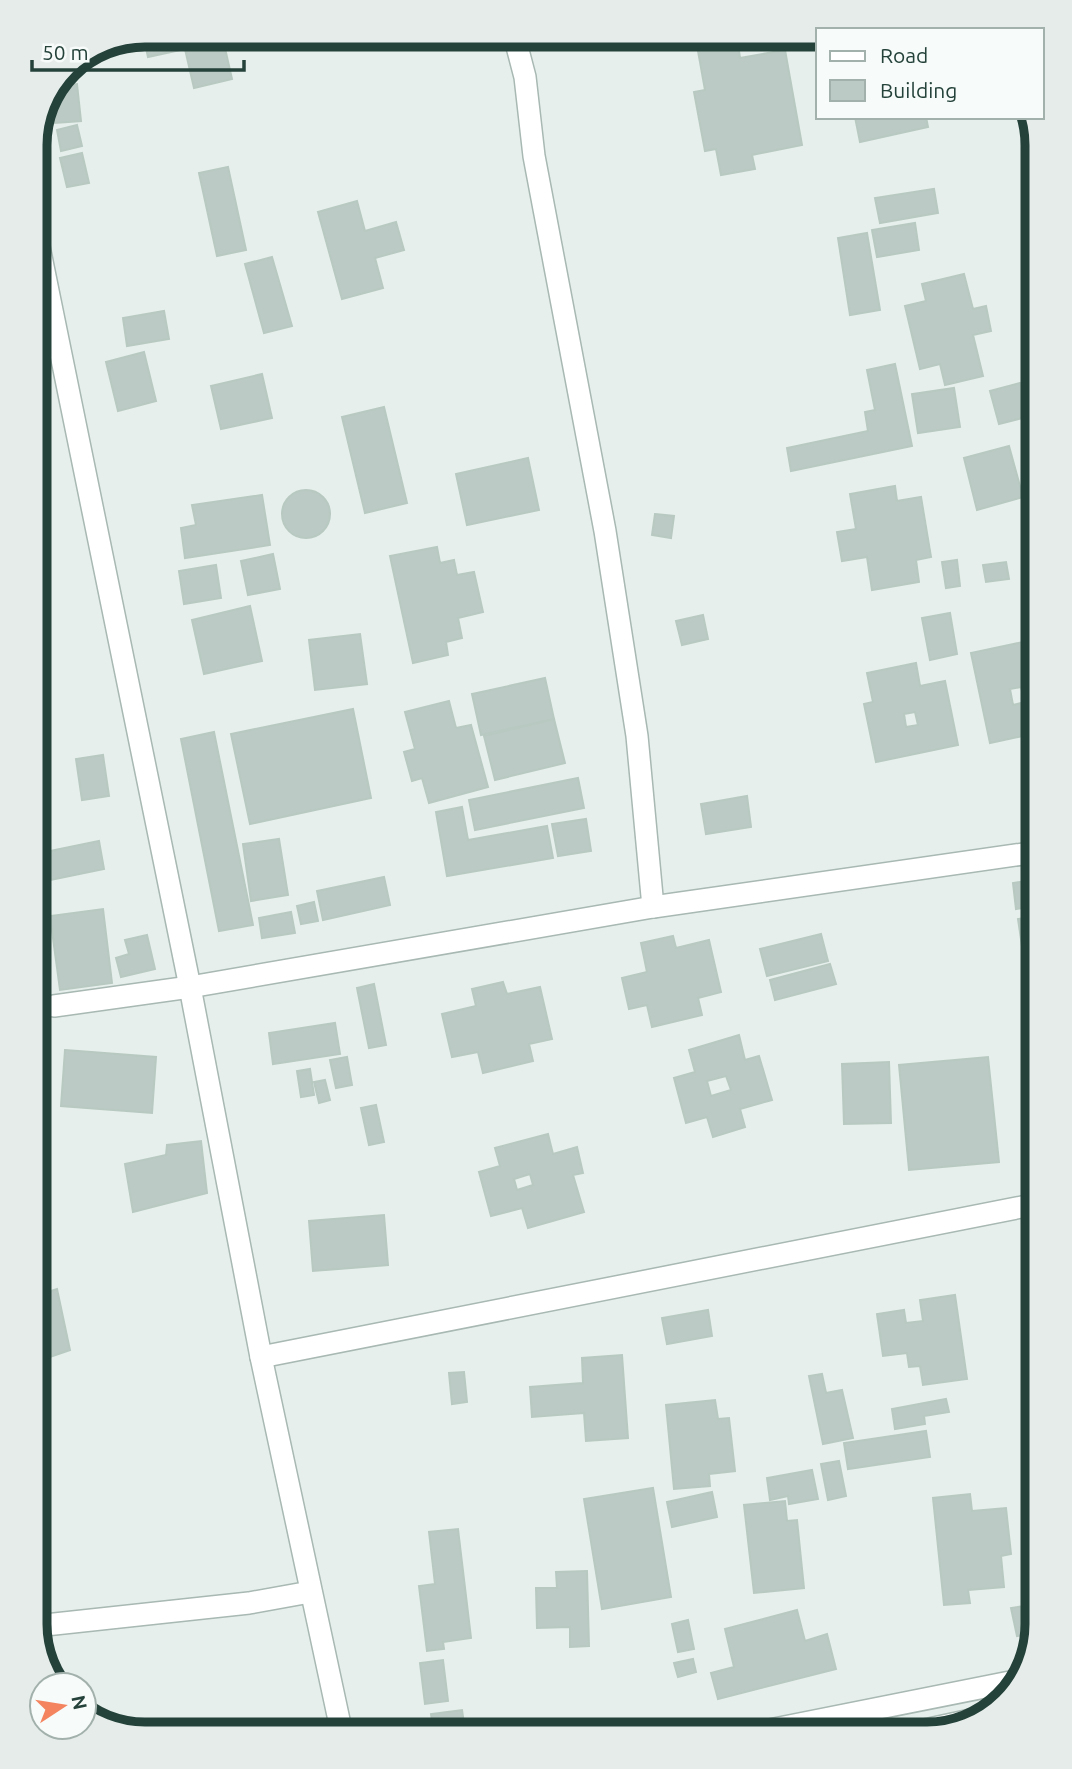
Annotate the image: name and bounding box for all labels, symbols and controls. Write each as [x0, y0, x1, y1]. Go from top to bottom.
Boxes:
scale bar [32, 28, 243, 72]
legend [816, 28, 1044, 119]
text: 50 m [42, 40, 89, 64]
text: Road [880, 43, 928, 67]
text: Building [880, 78, 957, 102]
north arrow [28, 1671, 98, 1741]
text: N [67, 1693, 92, 1712]

